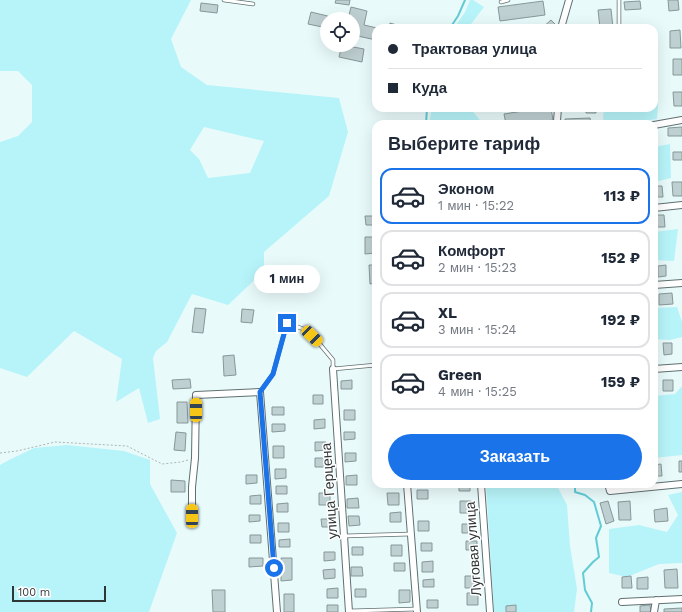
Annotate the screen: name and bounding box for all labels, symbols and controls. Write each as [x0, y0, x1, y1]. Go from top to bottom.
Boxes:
map controls [320, 12, 360, 52]
button: locate [320, 12, 360, 52]
text: Трактовая улица [412, 40, 537, 58]
text: Куда [412, 79, 447, 97]
text: Выберите тариф [388, 133, 540, 154]
icon: car [390, 178, 426, 214]
text: Эконом [438, 180, 494, 198]
text: 113 ₽ [604, 187, 640, 205]
text: 1 мин · 15:22 [438, 198, 514, 213]
icon: car [390, 240, 426, 276]
text: Комфорт [438, 242, 505, 260]
text: 152 ₽ [601, 249, 640, 267]
text: 2 мин · 15:23 [438, 260, 517, 275]
callout: 1 мин [254, 265, 320, 293]
text: 1 мин [270, 271, 304, 286]
icon: car [390, 302, 426, 338]
text: XL [438, 304, 457, 322]
text: 192 ₽ [601, 311, 640, 329]
route end [278, 314, 296, 332]
text: 3 мин · 15:24 [438, 322, 517, 337]
car [299, 323, 325, 349]
icon: car [390, 364, 426, 400]
text: Green [438, 366, 482, 384]
text: 159 ₽ [601, 373, 640, 391]
text: 4 мин · 15:25 [438, 384, 517, 399]
car [190, 398, 202, 422]
button: Заказать [388, 434, 642, 480]
street label: улица Герцена [318, 442, 340, 540]
street label: Луговая улица [462, 501, 484, 597]
car [186, 504, 198, 528]
route start [265, 559, 283, 577]
scale bar [12, 584, 106, 603]
text: 100 m [18, 586, 50, 599]

